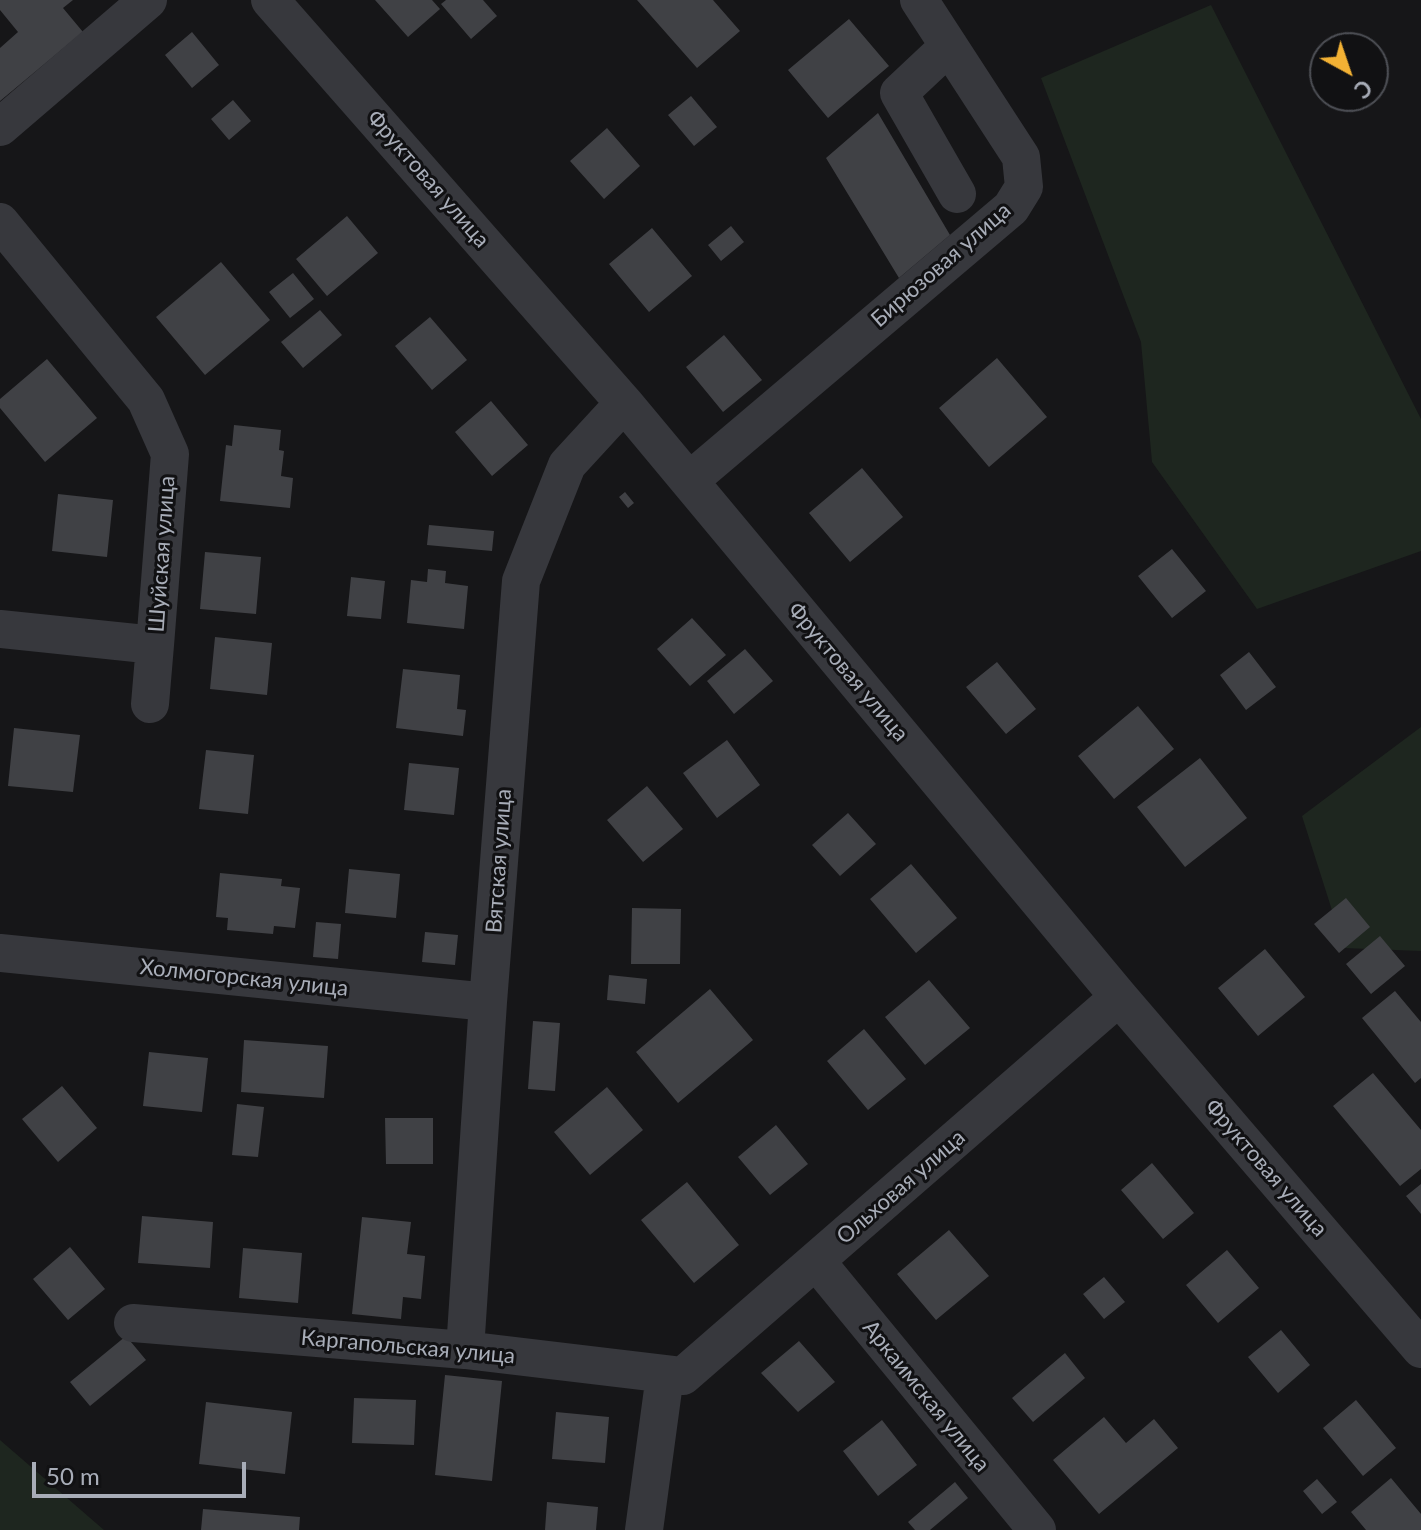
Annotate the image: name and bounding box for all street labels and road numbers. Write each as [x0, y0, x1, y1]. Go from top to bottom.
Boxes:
street label: Фруктовая улица [361, 105, 495, 253]
street label: Бирюзовая улица [866, 197, 1016, 333]
street label: Шуйская улица [143, 475, 181, 633]
street label: Фруктовая улица [782, 597, 914, 747]
street label: Вятская улица [481, 788, 517, 934]
street label: Холмогорская улица [139, 954, 349, 1002]
street label: Фруктовая улица [1199, 1094, 1333, 1242]
street label: Ольховая улица [832, 1124, 970, 1250]
street label: Аркаимская улица [857, 1315, 995, 1477]
street label: Каргапольская улица [300, 1324, 516, 1370]

